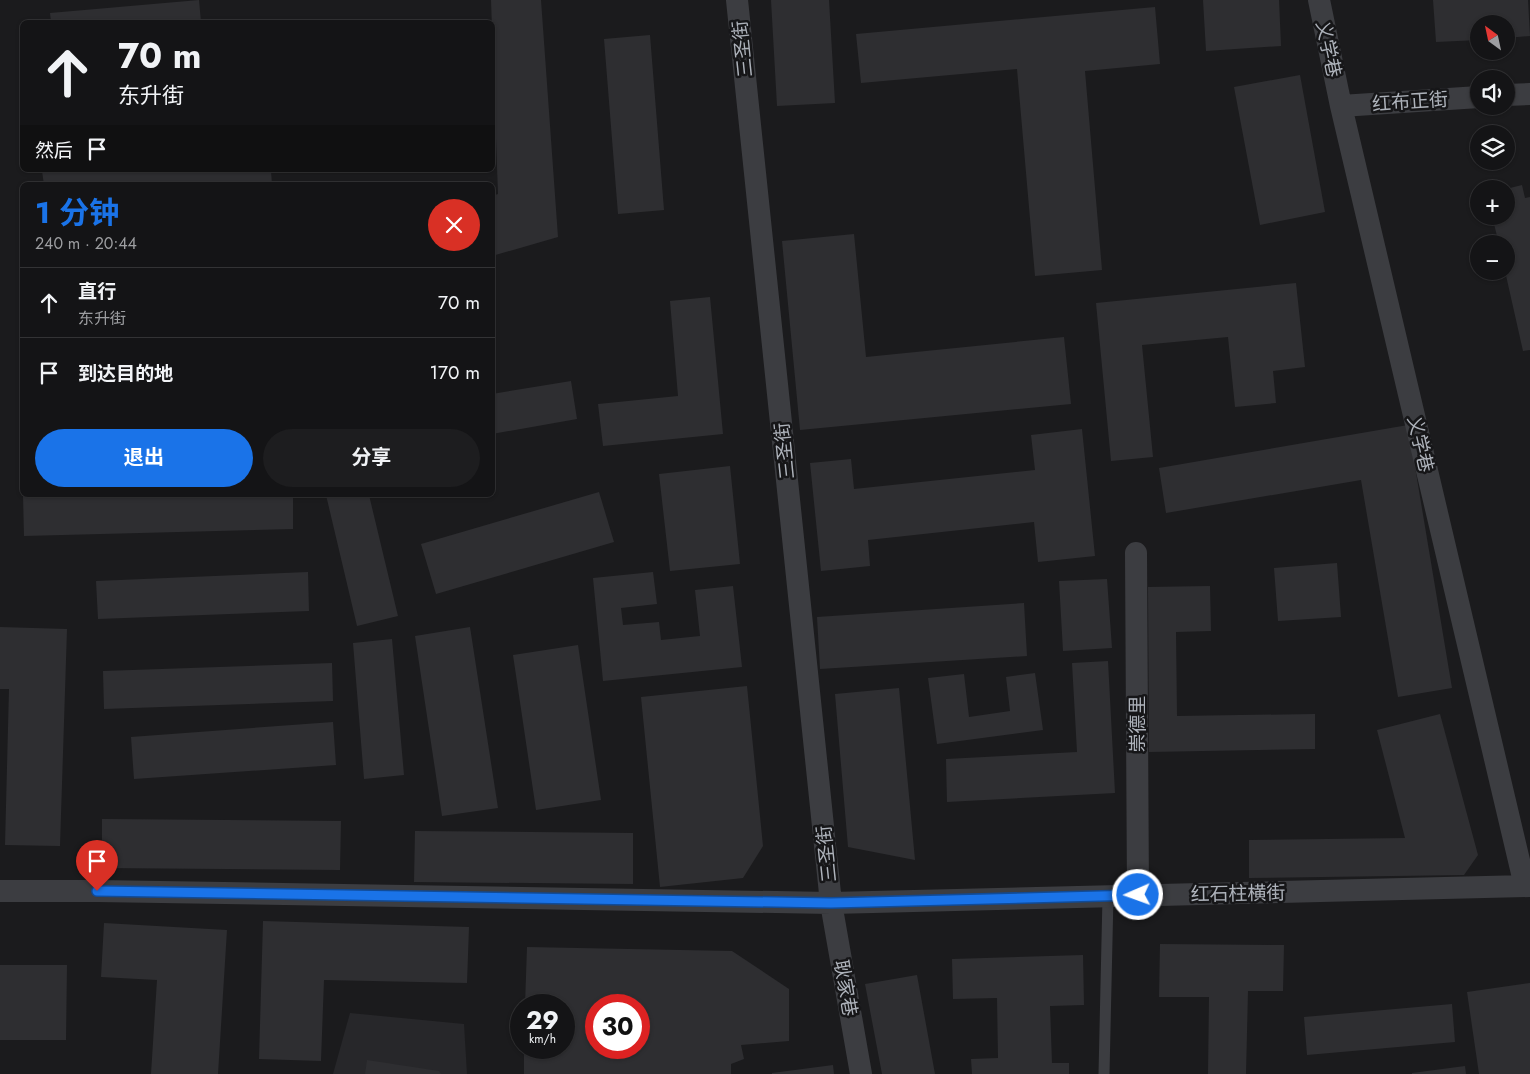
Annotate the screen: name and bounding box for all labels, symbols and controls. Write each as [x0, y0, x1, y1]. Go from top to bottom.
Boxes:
north arrow [1470, 15, 1515, 60]
map controls [1470, 15, 1515, 280]
street label: 义学巷 [1309, 18, 1348, 80]
street label: 三圣街 [726, 19, 759, 79]
text: 70 m [118, 31, 201, 81]
icon: ahead [35, 40, 100, 105]
button: sound [1470, 70, 1515, 115]
text: 东升街 [118, 79, 184, 111]
street label: 红布正街 [1371, 85, 1449, 118]
button: layers [1470, 125, 1515, 170]
icon: arrive [83, 135, 111, 163]
text: 然后 [35, 137, 73, 164]
button: + [1470, 180, 1515, 225]
text: 1 分钟 [35, 191, 119, 234]
button: close [428, 199, 480, 251]
text: 240 m · 20:44 [35, 232, 137, 255]
button: − [1470, 235, 1515, 280]
text: 直行 [78, 278, 116, 305]
icon: ahead [35, 289, 63, 317]
text: 70 m [438, 289, 480, 316]
text: 东升街 [78, 307, 126, 330]
icon: arrive [35, 359, 63, 387]
text: 170 m [430, 359, 480, 386]
text: 到达目的地 [78, 360, 173, 387]
street label: 义学巷 [1401, 413, 1440, 475]
street label: 三圣街 [768, 421, 801, 481]
button: 退出 [35, 429, 253, 487]
button: 分享 [263, 429, 480, 487]
street label: 崇德里 [1124, 695, 1151, 753]
street label: 三圣街 [810, 824, 843, 884]
pin [76, 840, 118, 891]
icon: arrive [83, 847, 111, 875]
position arrow [1111, 868, 1163, 920]
street label: 红石柱横街 [1190, 879, 1286, 908]
street label: 耿家巷 [827, 958, 864, 1019]
speed limit sign: 30 [585, 994, 650, 1059]
text: 29 [526, 1002, 559, 1038]
text: km/h [529, 1030, 556, 1048]

